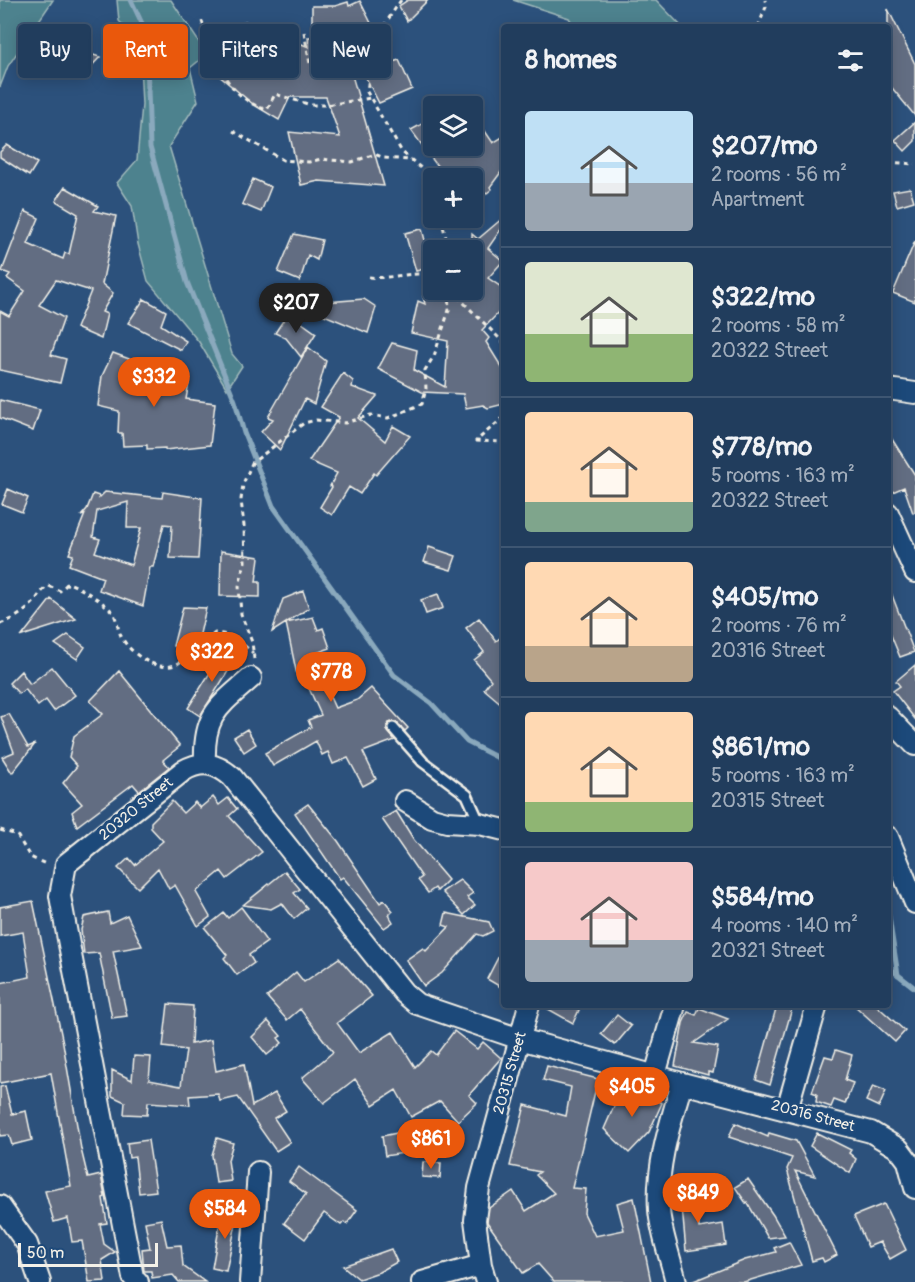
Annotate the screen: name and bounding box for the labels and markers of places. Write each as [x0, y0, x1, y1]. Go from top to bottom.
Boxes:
pin: $207 [260, 283, 332, 334]
pin: $332 [118, 357, 190, 408]
pin: $322 [176, 632, 248, 683]
pin: $778 [295, 652, 367, 703]
pin: $405 [596, 1067, 668, 1118]
pin: $861 [395, 1119, 467, 1170]
pin: $849 [662, 1173, 734, 1224]
pin: $584 [189, 1189, 261, 1240]

